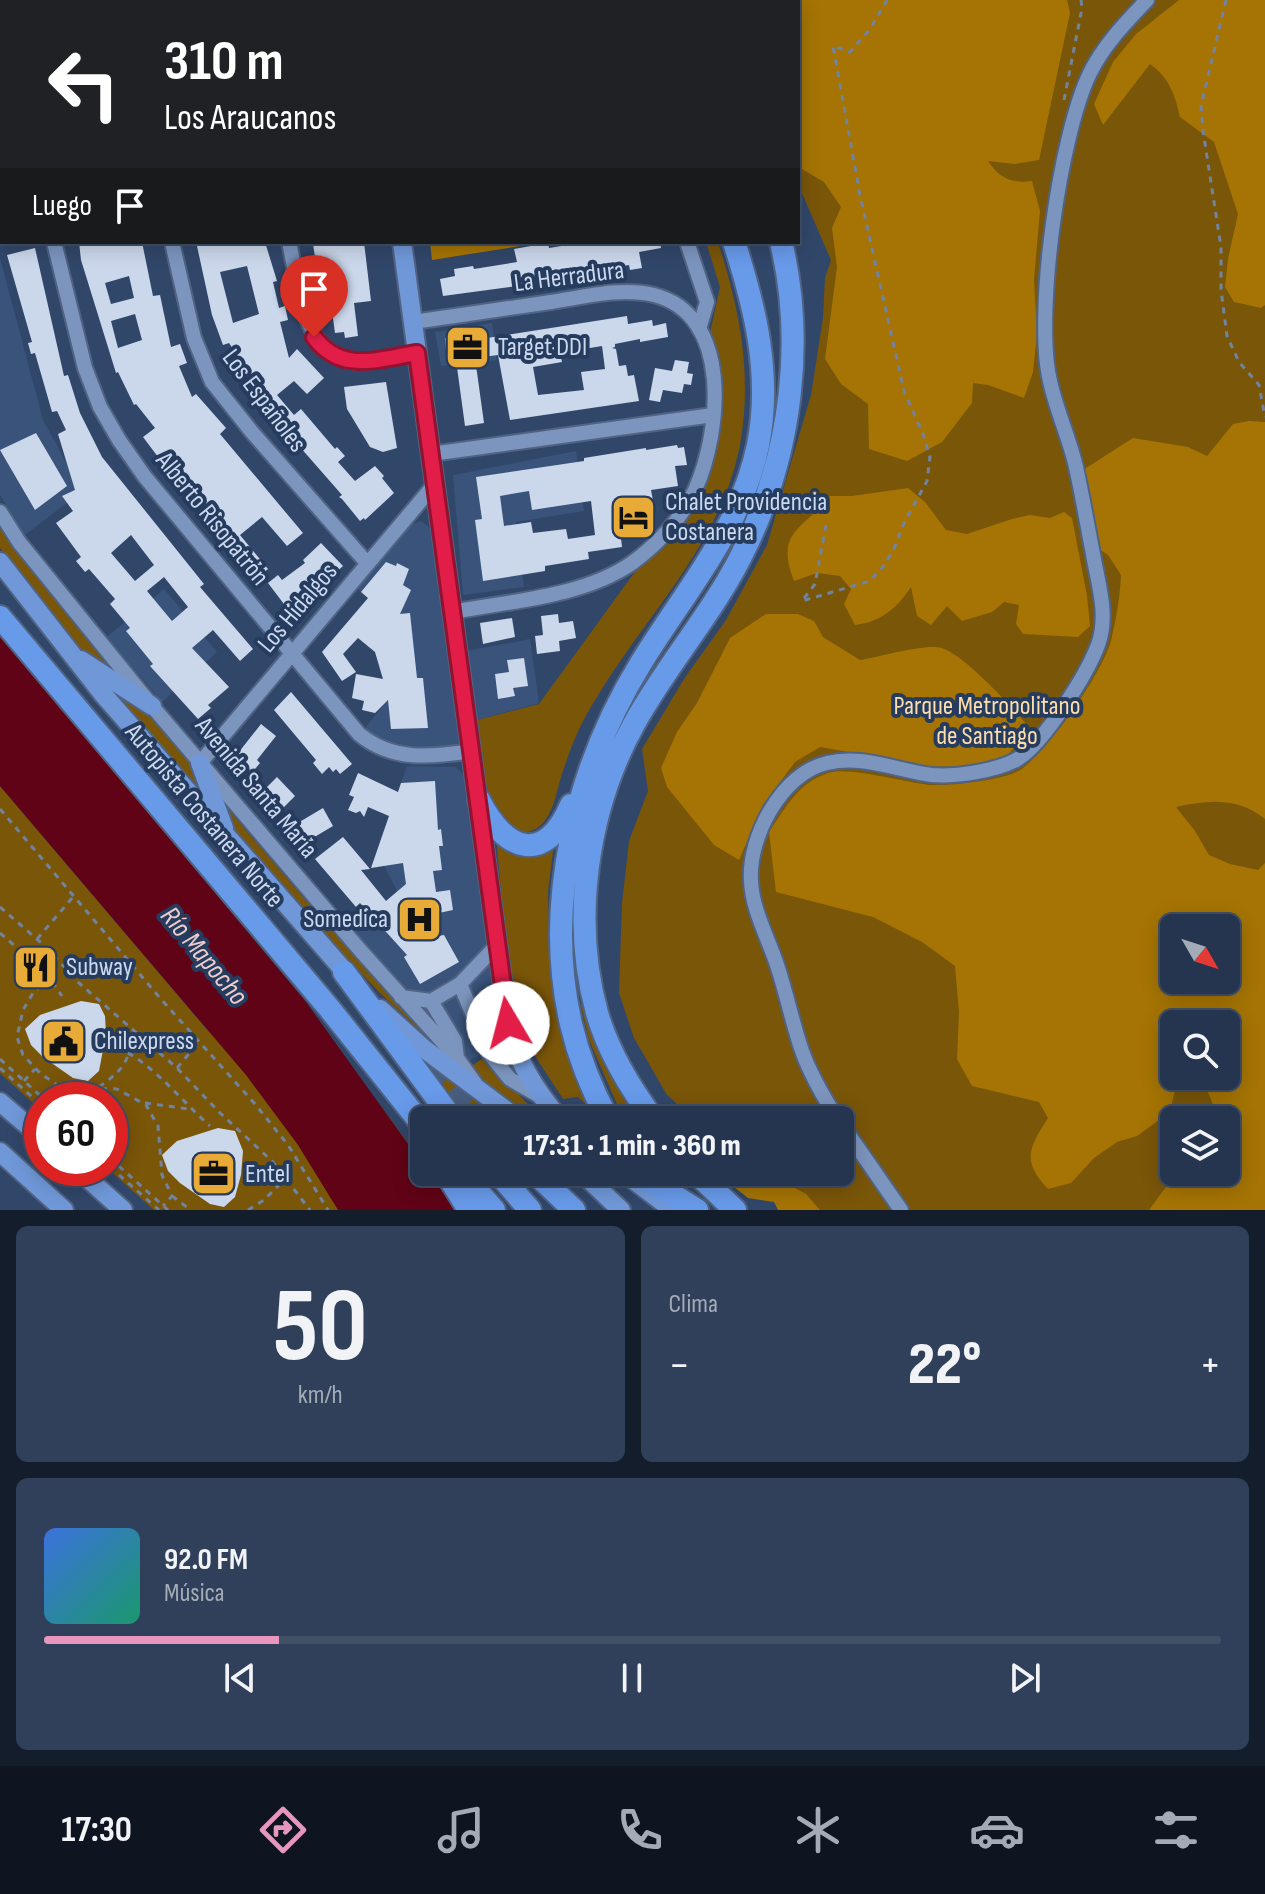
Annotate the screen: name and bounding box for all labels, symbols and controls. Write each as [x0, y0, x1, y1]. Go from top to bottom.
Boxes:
text: 310 m [164, 29, 284, 96]
icon: left [32, 32, 136, 136]
text: Los Araucanos [164, 97, 336, 140]
icon: arrive [108, 184, 152, 228]
text: Luego [32, 188, 92, 224]
pin [280, 255, 348, 337]
street label: La Herradura [512, 255, 626, 299]
icon: arrive [292, 267, 336, 311]
office icon: Target DDI [443, 323, 491, 371]
place label: Target DDI [498, 332, 587, 363]
street label: Los Españoles [215, 343, 313, 459]
street label: Alberto Risopatrón [148, 445, 275, 592]
place label: Chalet Providencia Costanera [665, 487, 827, 548]
hotel icon: Chalet Providencia Costanera [610, 493, 658, 541]
street label: Los Hidalgos [252, 557, 344, 659]
park label: Parque Metropolitano de Santiago [893, 691, 1081, 752]
street label: Avenida Santa María [187, 711, 324, 865]
street label: Autopista Costanera Norte [117, 717, 290, 914]
hospital icon: Somedica [395, 895, 443, 943]
water label: Río Mapocho [153, 900, 255, 1012]
place label: Somedica [303, 904, 388, 935]
north arrow [1160, 914, 1240, 994]
map controls [1160, 914, 1240, 1186]
restaurant icon: Subway [11, 943, 59, 991]
place label: Subway [66, 952, 133, 983]
position arrow [466, 981, 550, 1065]
button: search [1160, 1010, 1240, 1090]
public building icon: Chilexpress [39, 1017, 87, 1065]
place label: Chilexpress [94, 1026, 194, 1057]
speed limit sign: 60 [24, 1082, 128, 1186]
button: layers [1160, 1106, 1240, 1186]
text: 17:31 · 1 min · 360 m [523, 1128, 741, 1164]
office icon: Entel [190, 1150, 238, 1198]
place label: Entel [245, 1159, 290, 1190]
text: 50 [273, 1265, 368, 1390]
text: Clima [669, 1289, 718, 1320]
text: 22° [908, 1329, 981, 1401]
text: − [669, 1339, 690, 1392]
text: + [1199, 1339, 1221, 1392]
text: km/h [298, 1380, 343, 1411]
text: 92.0 FM [164, 1542, 248, 1578]
text: Música [164, 1578, 225, 1609]
icon: previous [218, 1656, 262, 1700]
icon: pause [610, 1656, 654, 1700]
icon: next [1003, 1656, 1047, 1700]
icon: directions [255, 1802, 311, 1858]
icon: music [433, 1802, 489, 1858]
icon: phone [612, 1802, 668, 1858]
icon: climate [790, 1802, 846, 1858]
icon: car [969, 1802, 1025, 1858]
icon: filters [1148, 1802, 1204, 1858]
text: 17:30 [61, 1809, 132, 1852]

